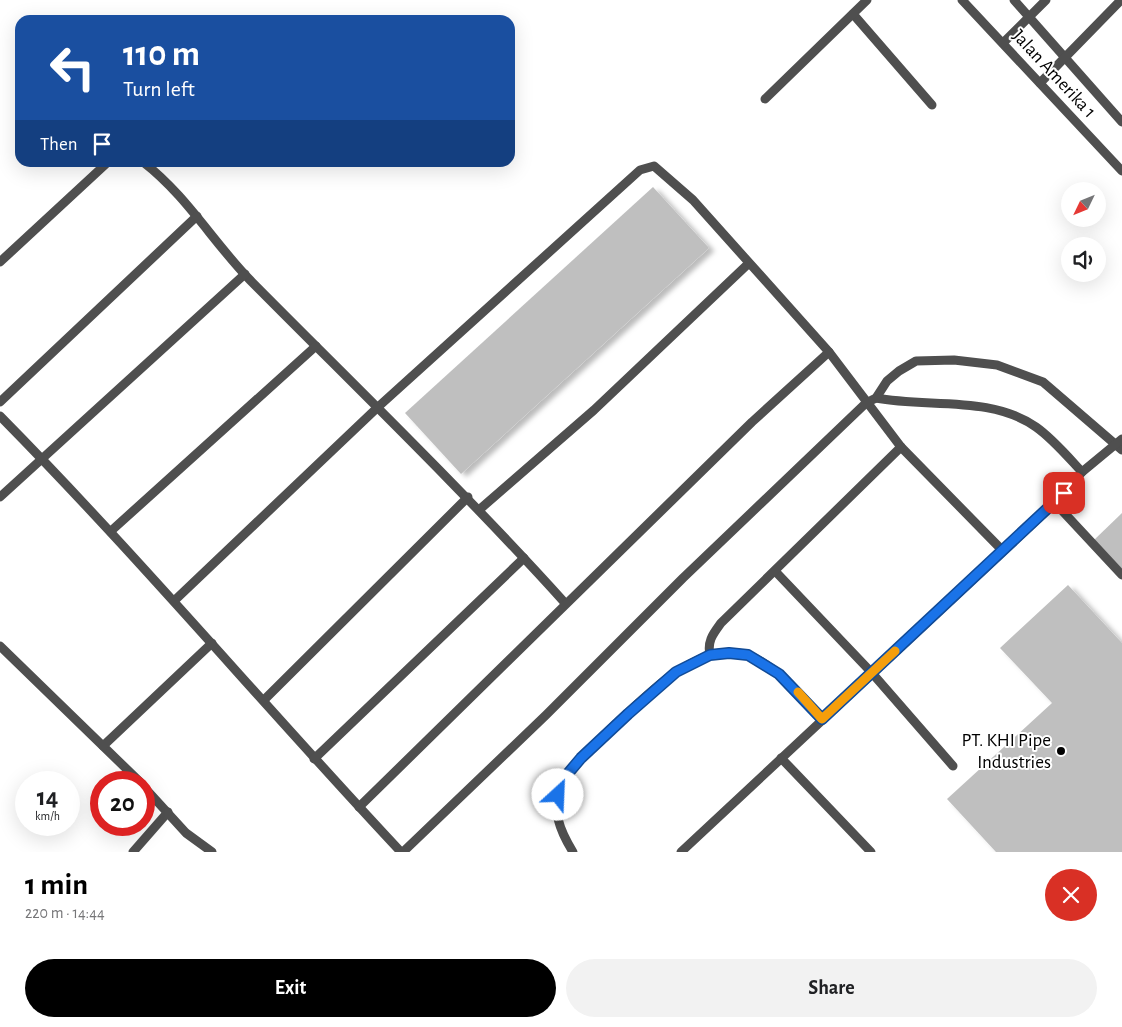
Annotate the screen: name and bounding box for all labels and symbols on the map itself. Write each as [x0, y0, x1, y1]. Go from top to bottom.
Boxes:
street label: Jalan Amerika 1 [1009, 26, 1099, 122]
north arrow [1061, 182, 1106, 228]
pin [1043, 472, 1085, 514]
place label: PT. KHI Pipe Industries [961, 731, 1051, 772]
marker: PT. KHI Pipe Industries [1055, 745, 1067, 757]
position arrow [531, 768, 583, 820]
speed limit sign: 20 [90, 771, 155, 836]

